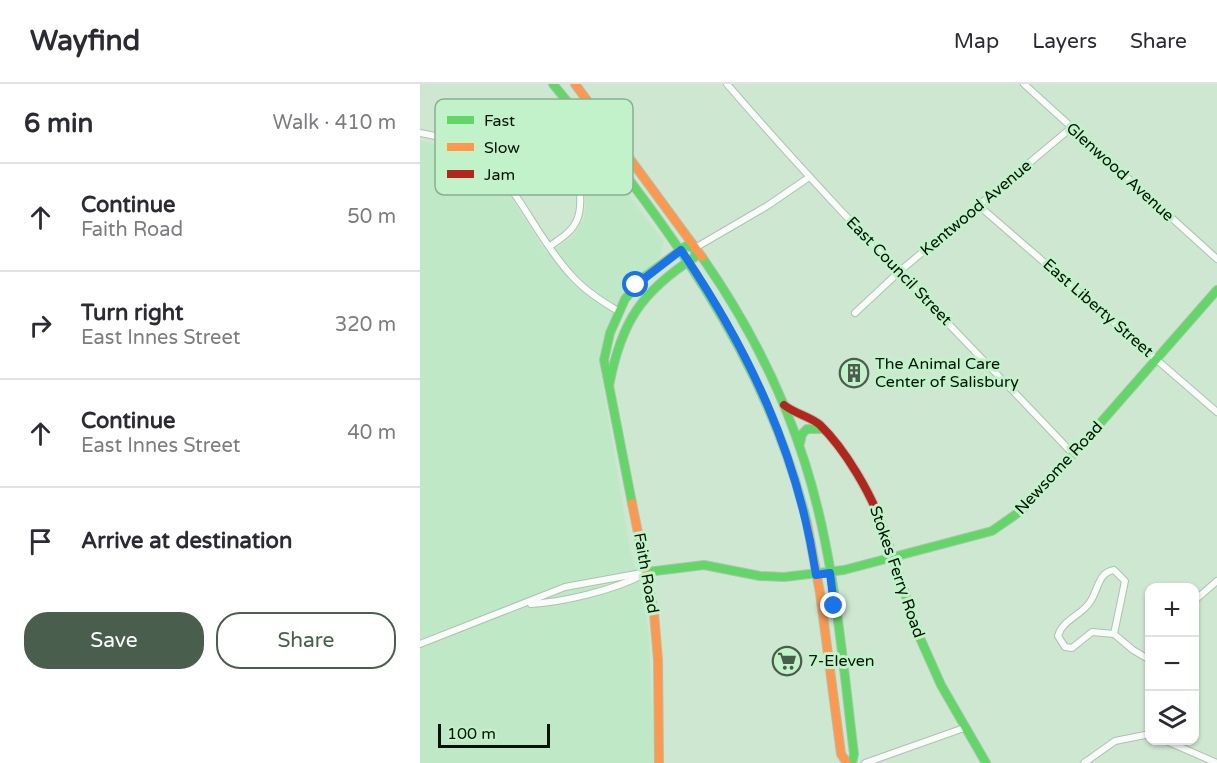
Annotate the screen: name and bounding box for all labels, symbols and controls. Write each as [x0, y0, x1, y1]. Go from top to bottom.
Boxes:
text: Wayfind [30, 24, 140, 58]
text: Map [954, 29, 999, 54]
text: Layers [1032, 29, 1097, 54]
text: Share [1130, 29, 1187, 54]
legend [435, 99, 633, 195]
text: 6 min [24, 108, 93, 139]
text: Walk · 410 m [273, 111, 396, 135]
text: Fast [484, 111, 515, 131]
street label: Glenwood Avenue [1062, 118, 1178, 226]
text: Slow [484, 138, 520, 158]
street label: Kentwood Avenue [916, 156, 1036, 260]
text: Jam [484, 165, 515, 185]
text: Continue [81, 192, 176, 218]
icon: ahead [24, 201, 57, 234]
text: 50 m [347, 205, 396, 229]
street label: East Council Street [842, 212, 956, 330]
text: Faith Road [81, 218, 183, 242]
street label: East Liberty Street [1039, 255, 1157, 361]
route start [622, 271, 648, 297]
text: Turn right [81, 300, 183, 326]
icon: right [24, 309, 57, 342]
text: 320 m [335, 313, 396, 337]
text: East Innes Street [81, 326, 240, 350]
place label: The Animal Care Center of Salisbury [875, 354, 1019, 392]
building icon: The Animal Care Center of Salisbury [838, 357, 870, 389]
text: Continue [81, 408, 176, 434]
icon: ahead [24, 417, 57, 450]
street label: Newsome Road [1011, 417, 1107, 519]
text: 40 m [347, 421, 396, 445]
text: East Innes Street [81, 434, 240, 458]
street label: Stokes Ferry Road [865, 503, 929, 641]
icon: arrive [24, 525, 57, 558]
text: Arrive at destination [81, 528, 292, 554]
street label: Faith Road [629, 531, 663, 615]
map controls [1145, 583, 1199, 745]
button: + [1145, 583, 1199, 637]
route end [820, 592, 846, 618]
button: Save [24, 612, 204, 669]
button: Share [216, 612, 396, 669]
button: − [1145, 637, 1199, 691]
supermarket icon: 7-Eleven [771, 645, 803, 677]
place label: 7-Eleven [808, 651, 875, 671]
button: layers [1145, 691, 1199, 745]
scale bar [438, 721, 550, 748]
text: 100 m [447, 724, 496, 744]

